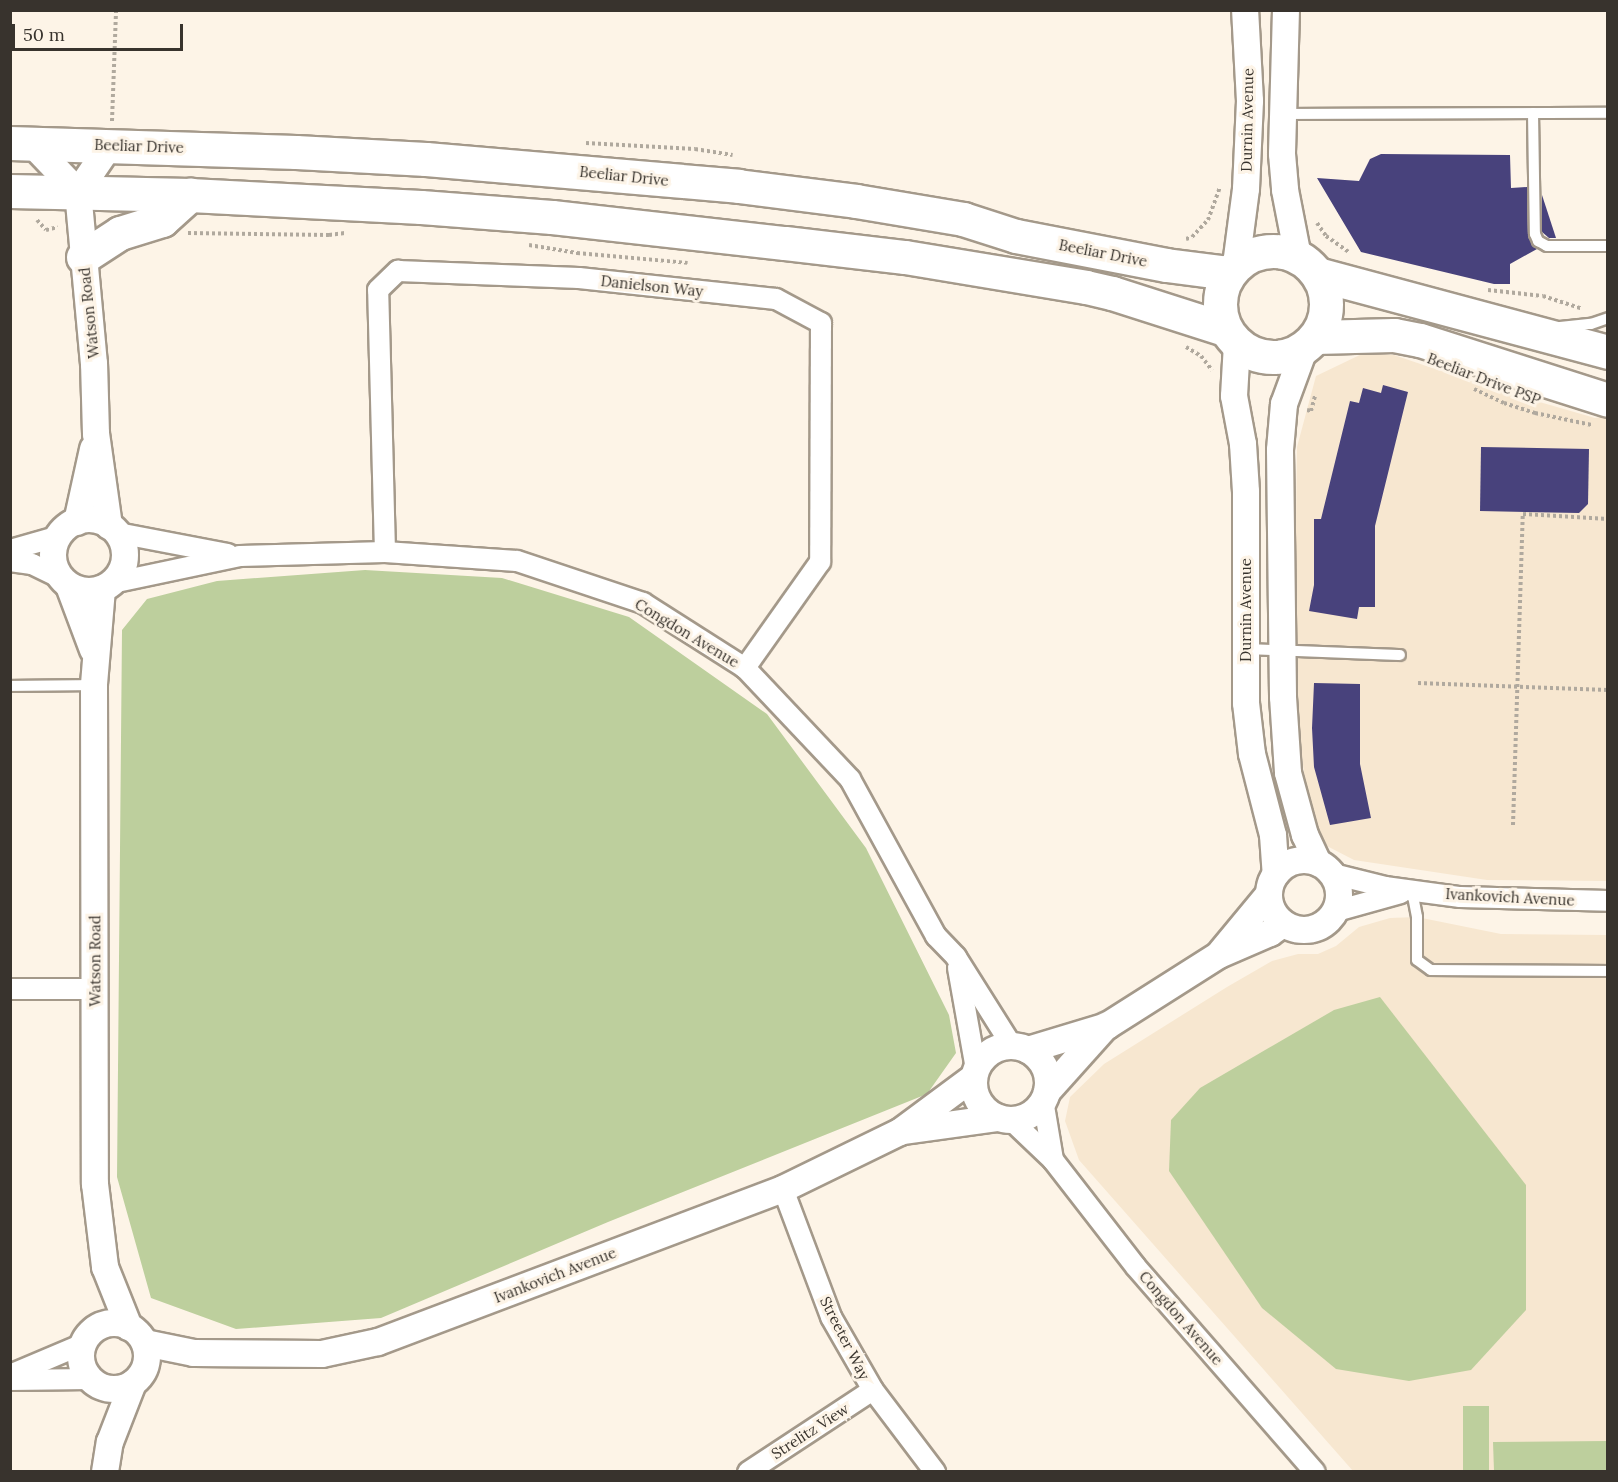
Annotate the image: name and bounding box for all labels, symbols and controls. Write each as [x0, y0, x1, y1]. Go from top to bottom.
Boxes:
scale bar [15, 12, 186, 50]
text: 50 m [23, 23, 65, 46]
street label: Durnin Avenue [1237, 68, 1257, 172]
street label: Beeliar Drive [94, 135, 184, 157]
street label: Beeliar Drive [579, 162, 669, 190]
street label: Beeliar Drive [1057, 236, 1149, 270]
street label: Watson Road [75, 267, 103, 359]
street label: Danielson Way [600, 272, 704, 300]
street label: Beeliar Drive PSP [1425, 349, 1543, 409]
street label: Durnin Avenue [1237, 558, 1255, 662]
street label: Congdon Avenue [632, 595, 742, 671]
street label: Ivankovich Avenue [1445, 885, 1575, 909]
street label: Watson Road [86, 915, 104, 1007]
street label: Ivankovich Avenue [491, 1243, 619, 1307]
street label: Congdon Avenue [1135, 1267, 1227, 1369]
street label: Streeter Way [816, 1293, 874, 1383]
street label: Strelitz View [768, 1399, 852, 1463]

